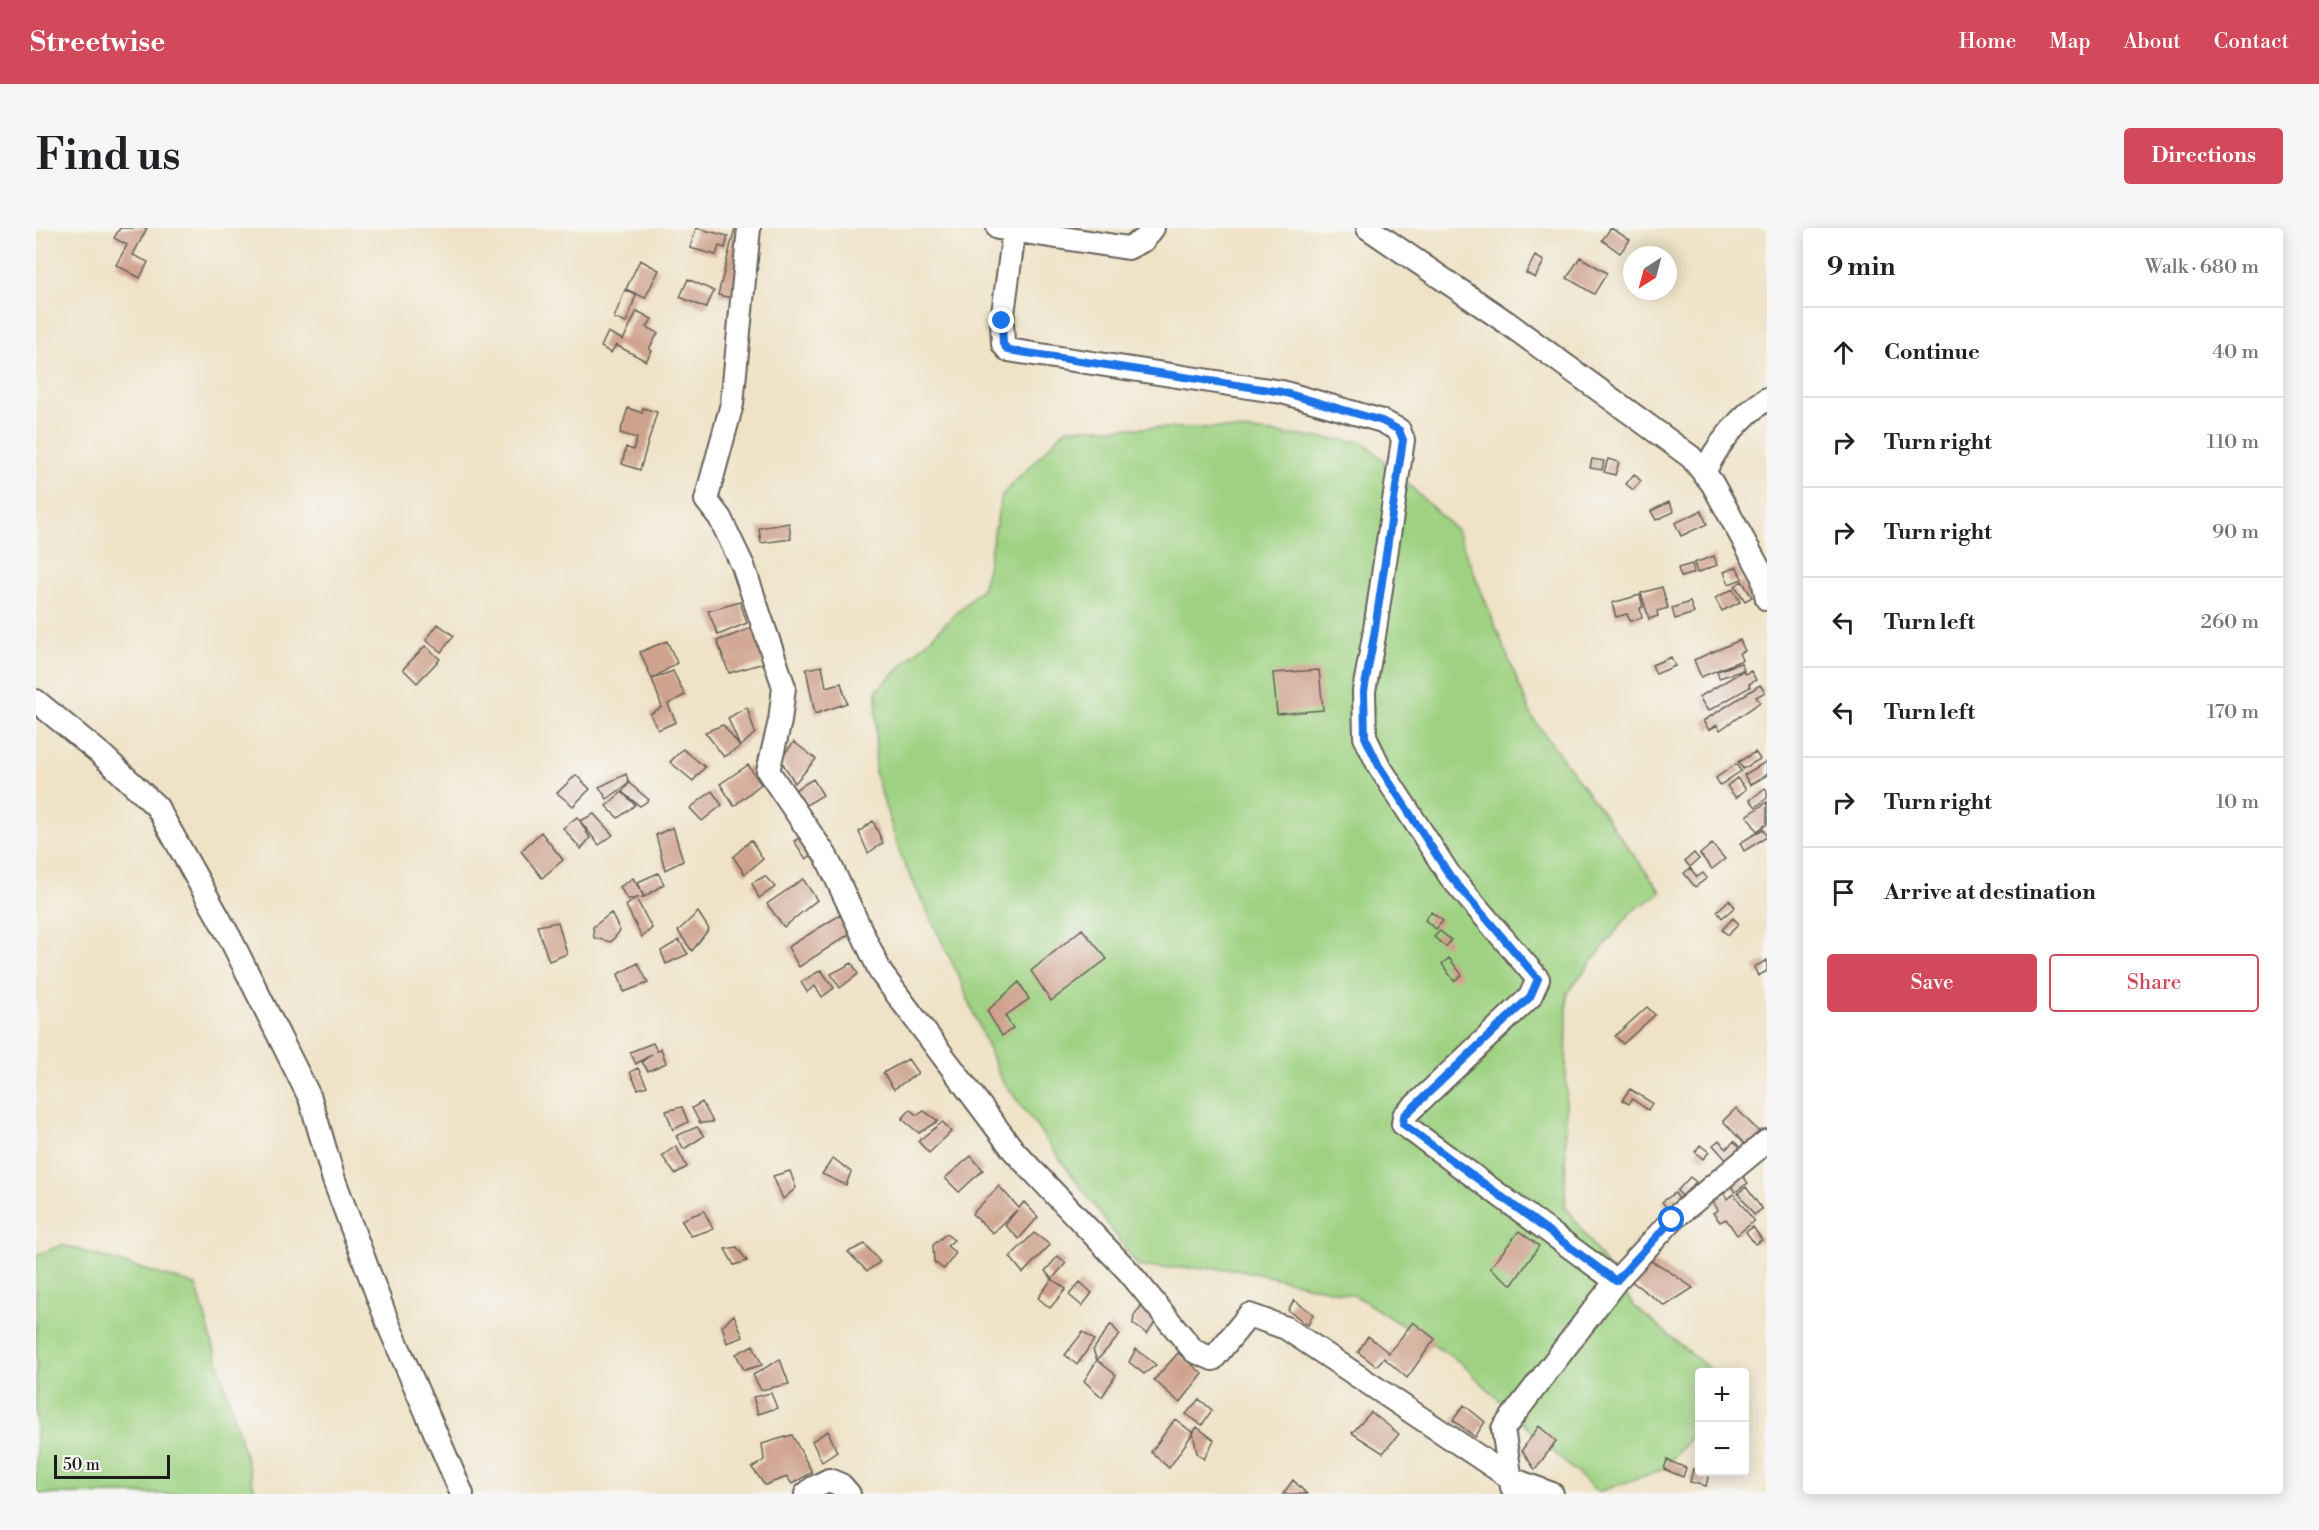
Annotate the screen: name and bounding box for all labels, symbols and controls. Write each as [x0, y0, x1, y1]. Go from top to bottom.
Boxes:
text: Streetwise [30, 25, 165, 60]
text: Home [1959, 29, 2016, 55]
text: Map [2049, 29, 2091, 55]
text: About [2124, 29, 2181, 55]
text: Contact [2214, 29, 2289, 55]
button: Directions [2124, 128, 2283, 184]
text: Find us [36, 130, 180, 183]
north arrow [1623, 246, 1677, 300]
text: 9 min [1827, 251, 1895, 283]
text: Walk · 680 m [2145, 255, 2259, 280]
route end [988, 307, 1014, 333]
icon: ahead [1827, 336, 1860, 369]
text: Continue [1884, 339, 1980, 366]
text: 40 m [2212, 340, 2259, 365]
icon: right [1827, 426, 1860, 459]
text: Turn right [1884, 429, 1992, 456]
text: 110 m [2207, 430, 2259, 455]
icon: right [1827, 516, 1860, 549]
text: Turn right [1884, 519, 1992, 546]
text: 90 m [2212, 520, 2259, 545]
icon: left [1827, 606, 1860, 639]
text: Turn left [1884, 609, 1975, 636]
text: 260 m [2201, 610, 2259, 635]
icon: left [1827, 696, 1860, 729]
text: Turn left [1884, 699, 1975, 726]
text: 170 m [2207, 700, 2259, 725]
icon: right [1827, 786, 1860, 819]
text: Turn right [1884, 789, 1992, 816]
text: 10 m [2216, 790, 2259, 815]
icon: arrive [1827, 876, 1860, 909]
text: Arrive at destination [1884, 879, 2096, 906]
button: Save [1827, 954, 2037, 1012]
button: Share [2049, 954, 2259, 1012]
route start [1658, 1206, 1684, 1232]
map controls [1695, 1368, 1749, 1476]
button: + [1695, 1368, 1749, 1422]
button: − [1695, 1422, 1749, 1476]
scale bar [54, 1452, 170, 1480]
text: 50 m [63, 1455, 100, 1475]

